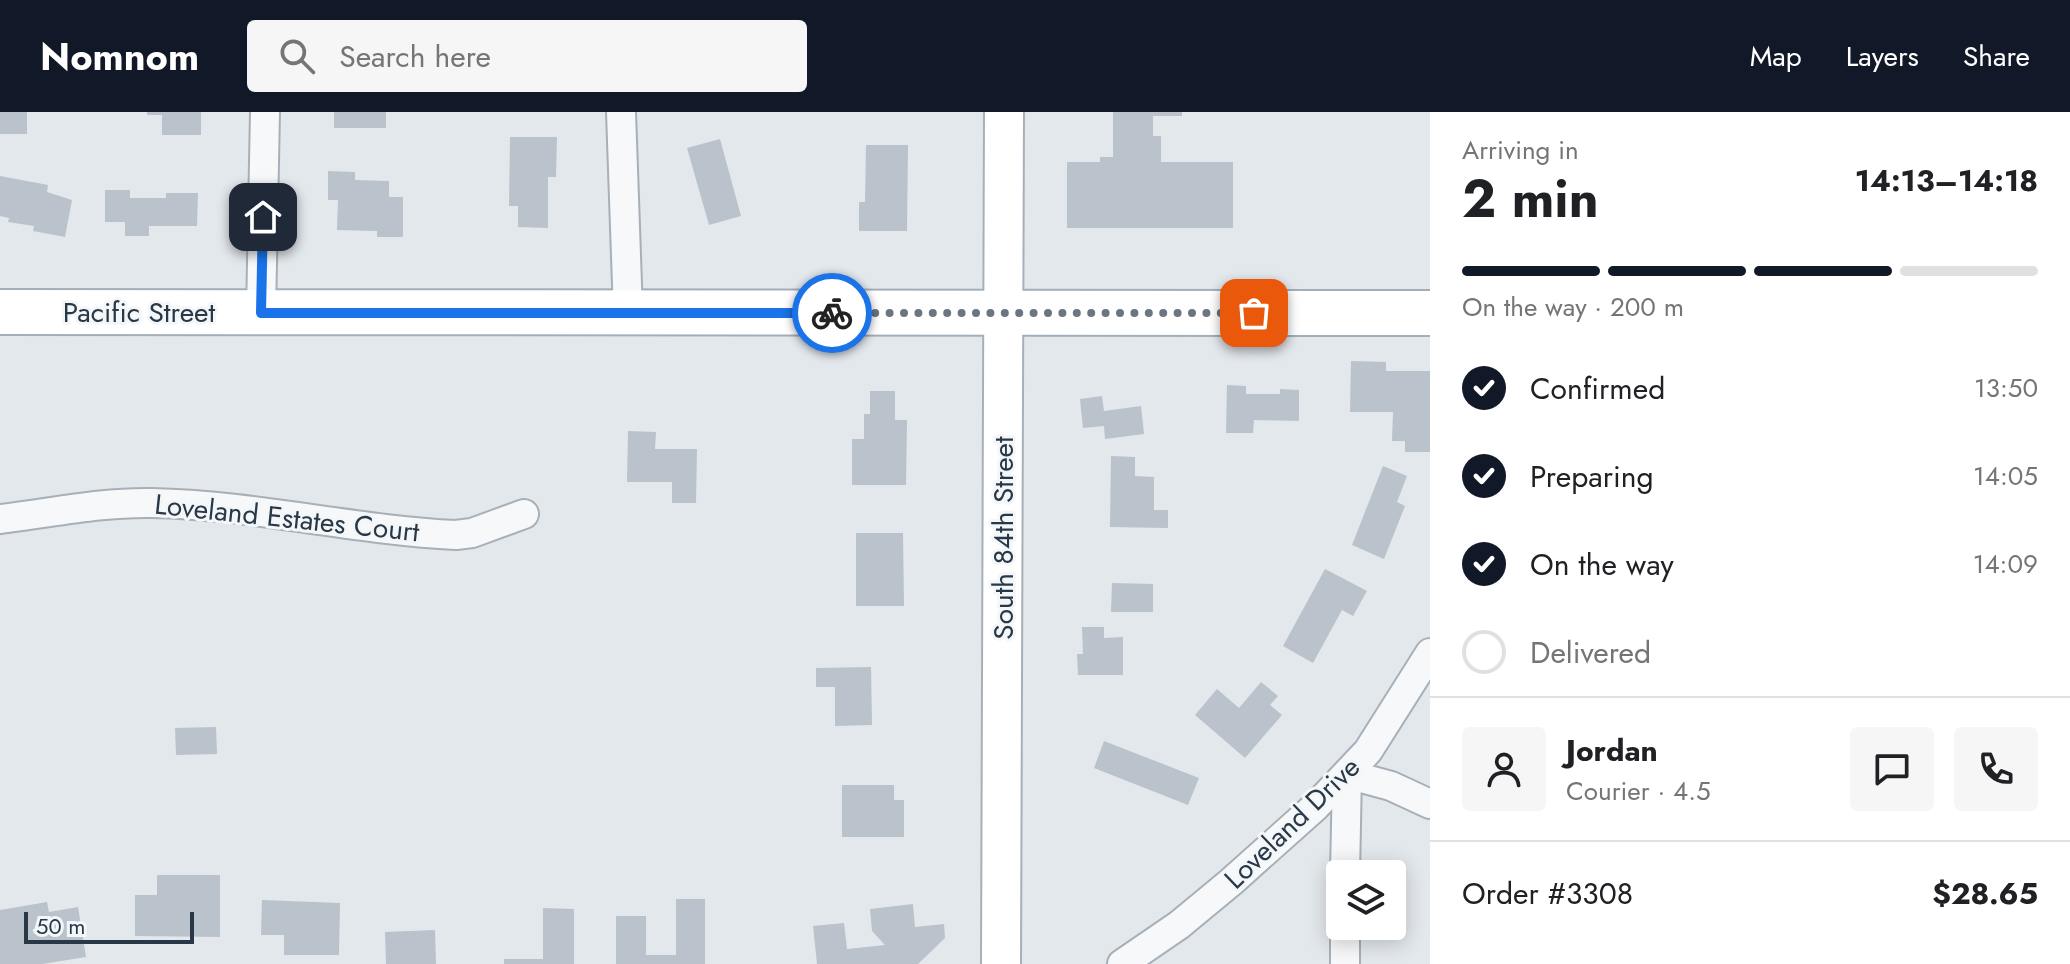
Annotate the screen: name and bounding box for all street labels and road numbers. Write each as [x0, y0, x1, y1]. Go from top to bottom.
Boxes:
street label: Pacific Street [63, 292, 216, 333]
street label: South 84th Street [983, 436, 1024, 640]
street label: Loveland Estates Court [153, 484, 422, 552]
street label: Loveland Drive [1215, 747, 1369, 899]

